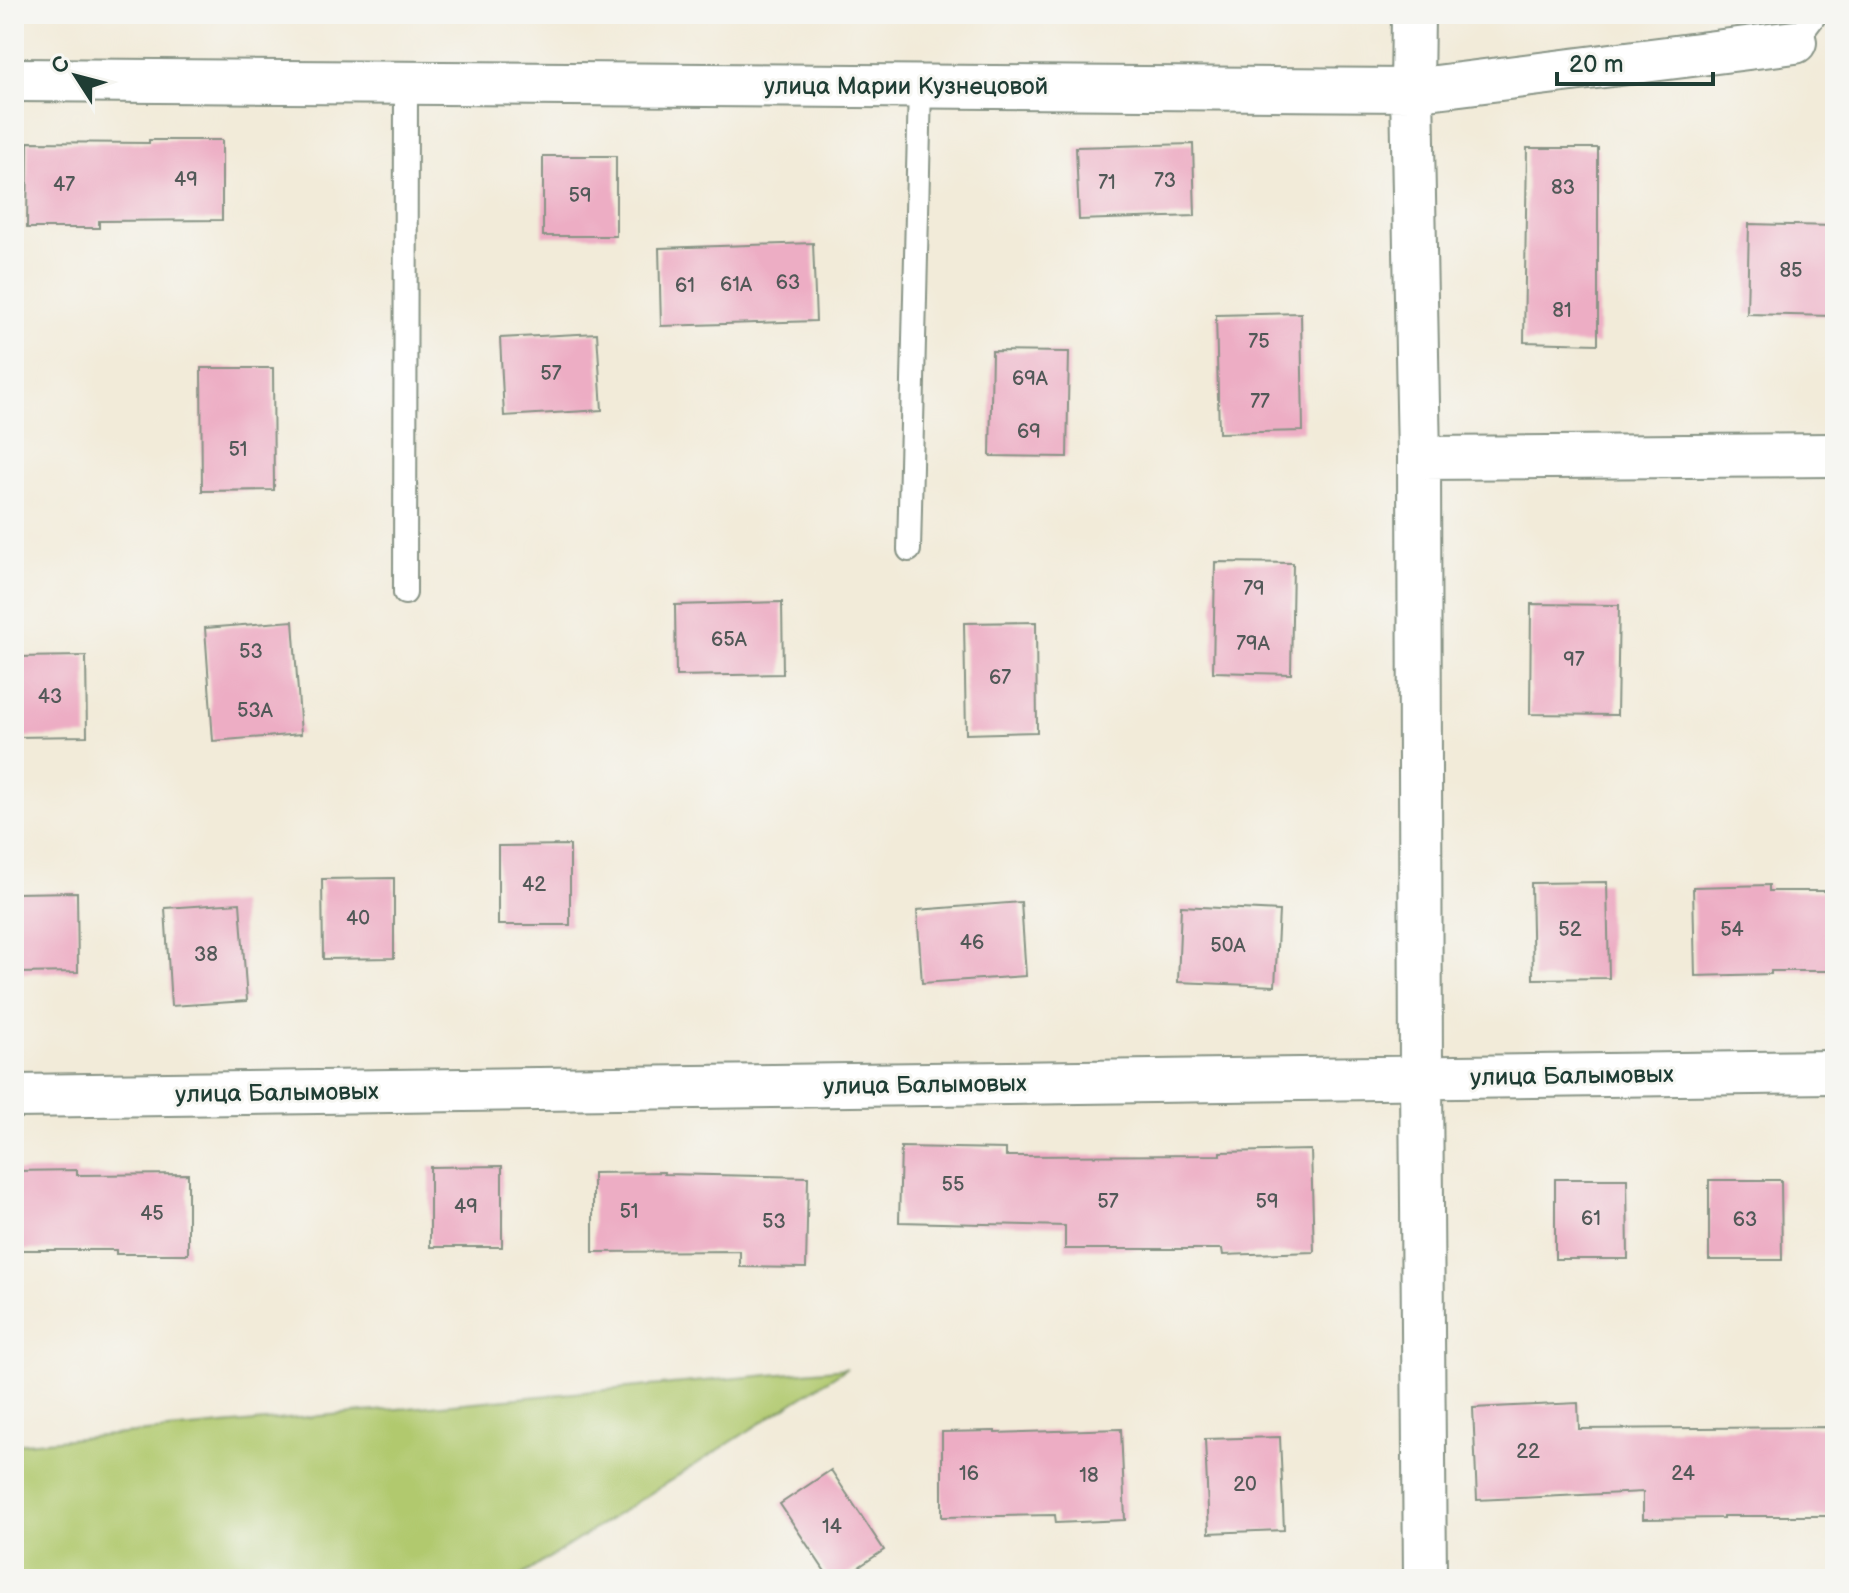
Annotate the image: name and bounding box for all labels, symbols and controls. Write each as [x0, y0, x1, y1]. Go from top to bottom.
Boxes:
north arrow [36, 36, 116, 116]
scale bar [1557, 36, 1713, 86]
text: 20 m [1569, 50, 1624, 79]
text: С [46, 51, 76, 79]
street label: улица Марии Кузнецовой [764, 72, 1048, 101]
house number: 49 [174, 168, 198, 192]
house number: 73 [1154, 169, 1176, 193]
house number: 71 [1098, 171, 1116, 195]
house number: 47 [53, 173, 75, 197]
house number: 83 [1551, 176, 1575, 200]
house number: 59 [568, 184, 592, 208]
house number: 85 [1779, 259, 1803, 283]
house number: 63 [776, 271, 800, 295]
house number: 61А [720, 273, 753, 297]
house number: 61 [675, 274, 695, 298]
house number: 81 [1552, 299, 1572, 323]
house number: 75 [1248, 330, 1270, 354]
house number: 57 [540, 362, 562, 386]
house number: 69А [1012, 367, 1049, 391]
house number: 77 [1250, 390, 1270, 414]
house number: 69 [1017, 420, 1041, 444]
house number: 51 [228, 438, 248, 462]
house number: 79 [1243, 577, 1265, 601]
house number: 65А [711, 628, 748, 652]
house number: 79А [1236, 632, 1271, 656]
house number: 53 [239, 640, 263, 664]
house number: 97 [1563, 648, 1585, 672]
house number: 67 [989, 666, 1011, 690]
house number: 43 [38, 685, 62, 709]
house number: 53А [237, 699, 274, 723]
house number: 42 [522, 873, 546, 897]
house number: 40 [346, 907, 370, 931]
house number: 52 [1558, 918, 1582, 942]
house number: 54 [1720, 918, 1744, 942]
house number: 46 [960, 931, 984, 955]
house number: 50А [1210, 934, 1247, 958]
house number: 38 [194, 943, 218, 967]
street label: улица Балымовых [1470, 1060, 1674, 1092]
street label: улица Балымовых [823, 1069, 1027, 1101]
street label: улица Балымовых [175, 1077, 379, 1109]
house number: 55 [942, 1173, 964, 1197]
house number: 57 [1097, 1190, 1119, 1214]
house number: 59 [1255, 1190, 1279, 1214]
house number: 49 [454, 1195, 478, 1219]
house number: 51 [619, 1200, 639, 1224]
house number: 45 [140, 1202, 164, 1226]
house number: 61 [1581, 1207, 1601, 1231]
house number: 63 [1733, 1208, 1757, 1232]
house number: 53 [762, 1210, 786, 1234]
house number: 22 [1516, 1440, 1540, 1464]
house number: 16 [959, 1462, 979, 1486]
house number: 24 [1671, 1462, 1695, 1486]
house number: 18 [1079, 1464, 1099, 1488]
house number: 20 [1233, 1473, 1257, 1497]
house number: 14 [822, 1515, 842, 1539]

